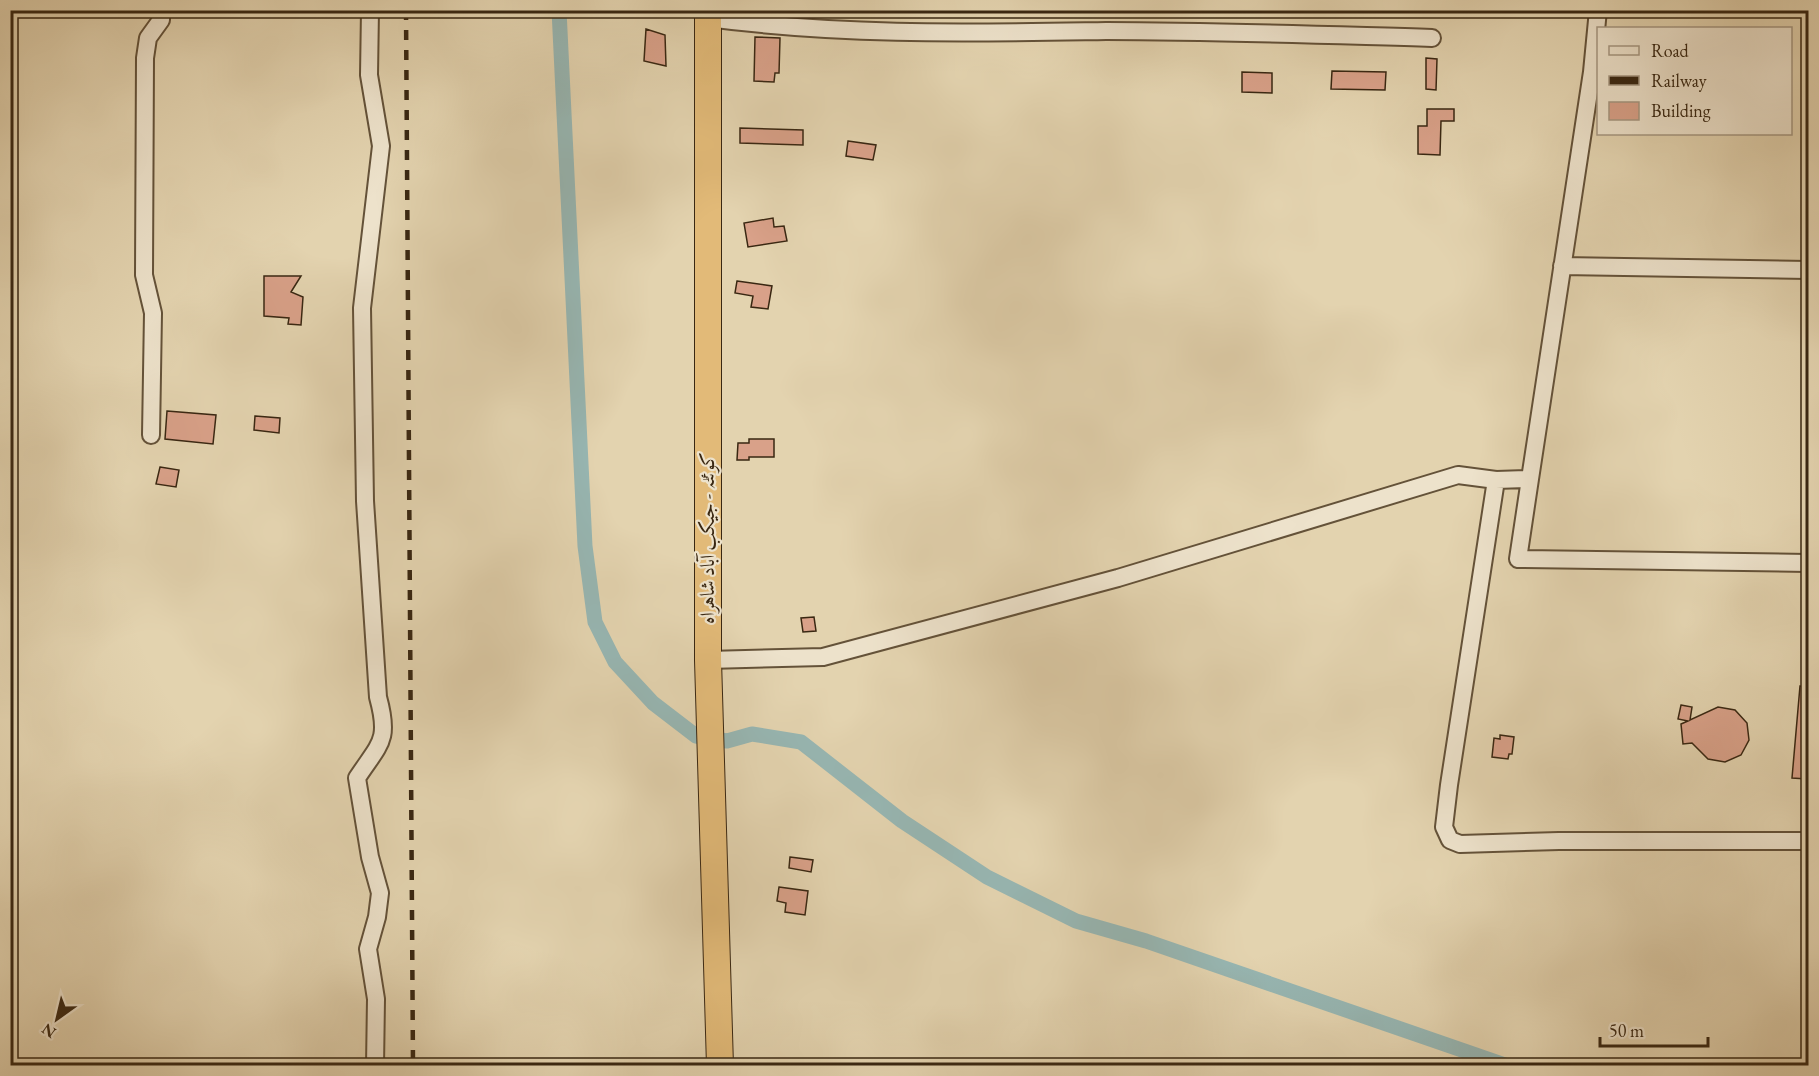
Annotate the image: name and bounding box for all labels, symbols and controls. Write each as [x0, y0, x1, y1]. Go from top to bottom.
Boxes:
legend [1597, 27, 1792, 135]
text: Road [1651, 39, 1690, 62]
text: Railway [1651, 69, 1707, 92]
text: Building [1651, 99, 1711, 122]
street label: کوئٹہ - جیکب آباد شاہراہ [694, 452, 721, 624]
north arrow [27, 989, 87, 1049]
scale bar [1600, 1010, 1708, 1048]
text: N [38, 1019, 60, 1043]
text: 50 m [1609, 1019, 1644, 1042]

